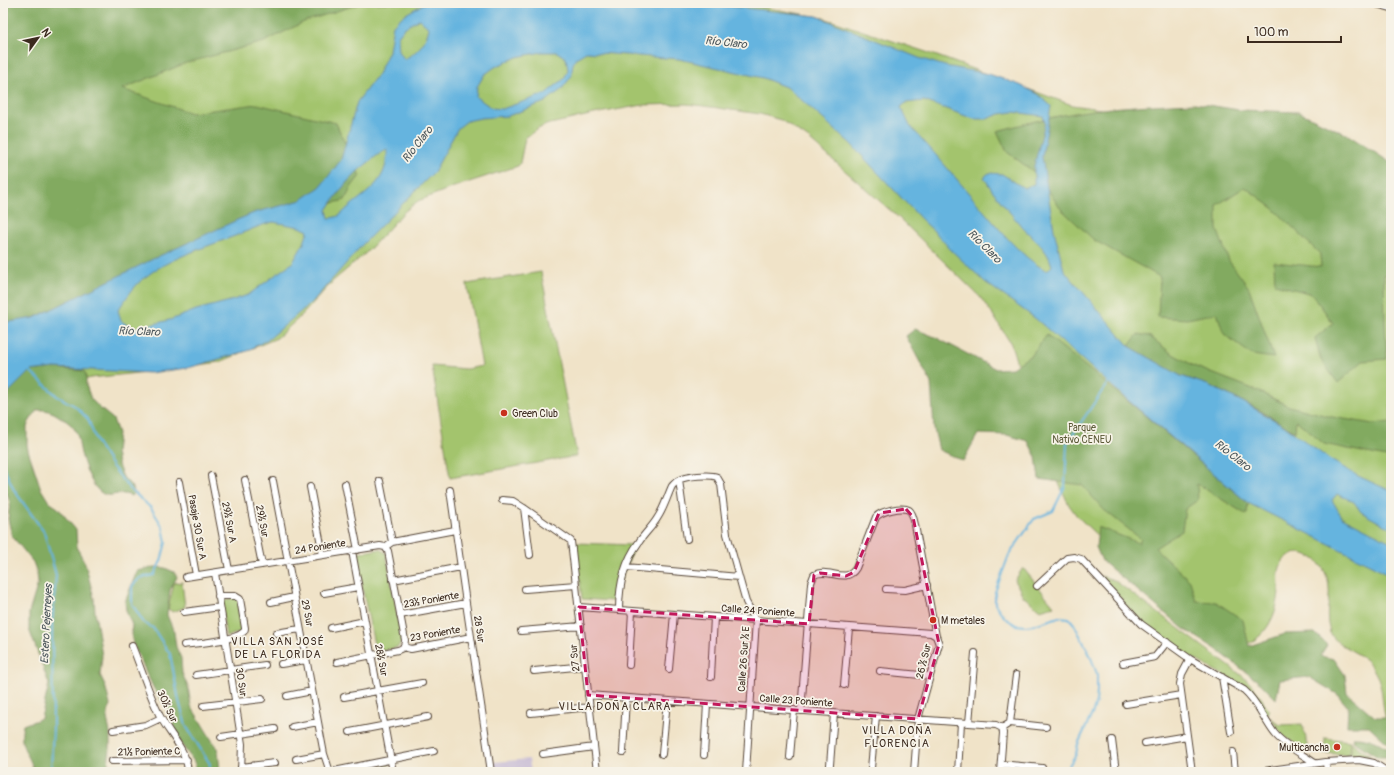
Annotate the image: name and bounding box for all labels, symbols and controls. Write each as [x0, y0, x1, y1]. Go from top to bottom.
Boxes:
north arrow [18, 18, 58, 58]
scale bar [1248, 18, 1341, 44]
text: 100 m [1254, 25, 1289, 40]
text: N [38, 26, 54, 40]
water label: Río Claro [704, 34, 749, 51]
water label: Río Claro [399, 123, 436, 165]
water label: Río Claro [965, 227, 1005, 267]
water label: Río Claro [118, 324, 161, 339]
marker: Green Club [499, 408, 509, 418]
place label: Green Club [512, 408, 558, 420]
park label: Parque Nativo CENEU [1052, 422, 1112, 446]
water label: Río Claro [1212, 437, 1254, 474]
street label: Pasaje 30 Sur A [185, 494, 209, 561]
street label: 29½ Sur A [219, 501, 239, 544]
street label: 29½ Sur [253, 504, 271, 539]
street label: 24 Poniente [294, 537, 346, 557]
water label: Estero Pejerreyes [38, 583, 55, 664]
street label: 23½ Poniente [403, 589, 460, 611]
street label: 29 Sur [299, 599, 316, 628]
street label: Calle 24 Poniente [721, 602, 795, 620]
street label: 28 Sur [471, 615, 487, 644]
marker: M metales [928, 615, 938, 625]
place label: M metales [941, 615, 985, 627]
street label: 23 Poniente [409, 624, 461, 644]
street label: Calle 26 Sur ½ E [736, 626, 752, 692]
district label: VILLA SAN JOSÉ DE LA FLORIDA [231, 635, 325, 661]
street label: 26 ½ Sur [914, 642, 934, 680]
street label: 28½ Sur [372, 643, 390, 678]
street label: 27 Sur [568, 643, 582, 672]
street label: 30 Sur [233, 667, 249, 698]
street label: 30½ Sur [154, 688, 180, 725]
street label: Calle 23 Poniente [759, 692, 833, 710]
district label: VILLA DOÑA CLARA [559, 700, 671, 713]
district label: VILLA DOÑA FLORENCIA [862, 724, 932, 750]
place label: Multicancha [1279, 742, 1329, 754]
marker: Multicancha [1332, 742, 1342, 752]
street label: 21½ Poniente C [117, 745, 181, 759]

